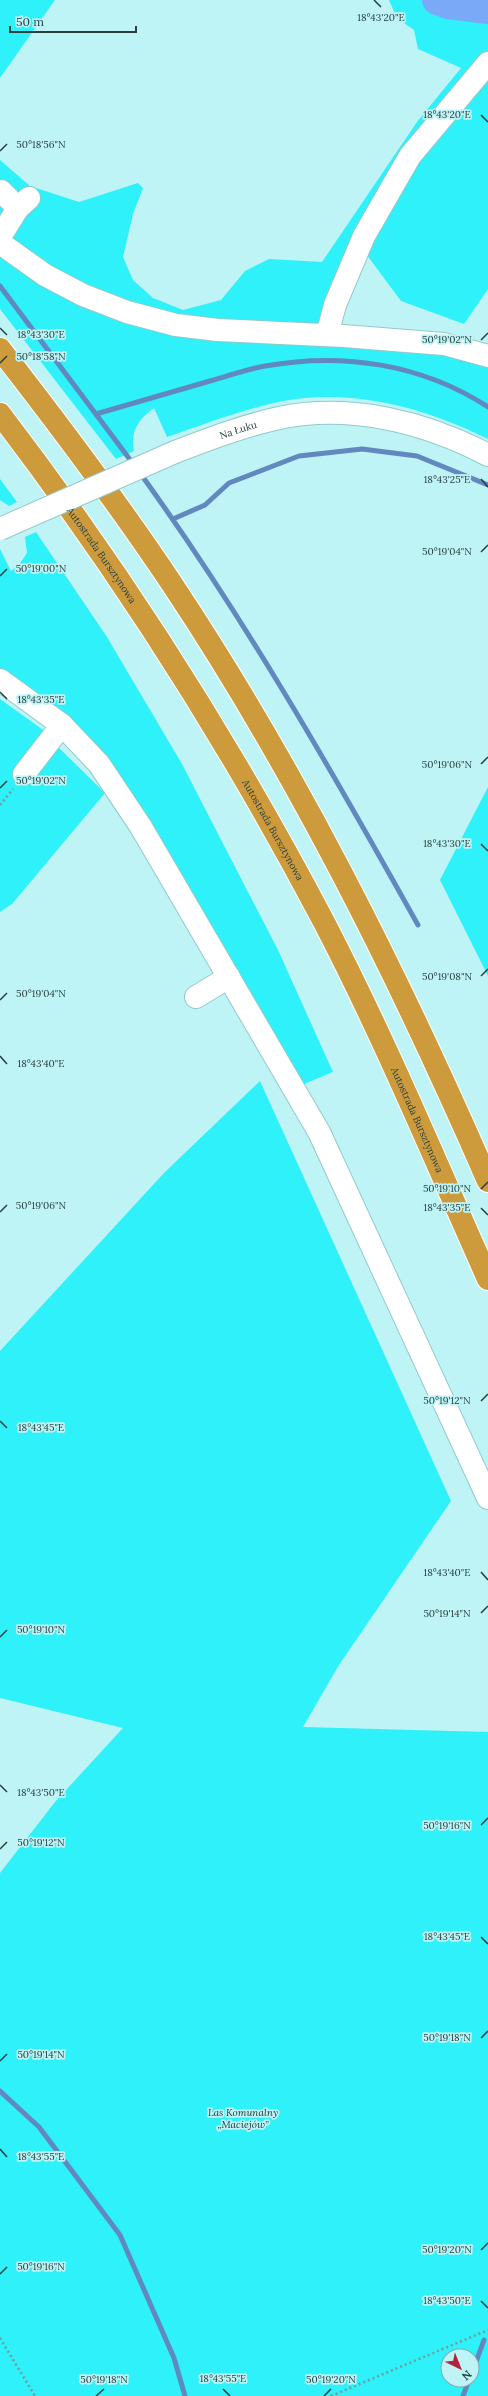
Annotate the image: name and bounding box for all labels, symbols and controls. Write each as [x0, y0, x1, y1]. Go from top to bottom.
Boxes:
scale bar [10, 8, 136, 34]
text: 18°43'20"E [357, 11, 405, 24]
text: 50 m [16, 14, 44, 29]
text: 18°43'20"E [423, 108, 471, 121]
text: 50°18'56"N [16, 138, 66, 151]
text: 18°43'30"E [17, 328, 65, 341]
text: 50°19'02"N [422, 333, 472, 346]
text: 50°18'58"N [16, 350, 66, 363]
street label: Na Łuku [218, 418, 258, 442]
text: 18°43'25"E [424, 473, 470, 486]
street label: Autostrada Bursztynowa [63, 504, 139, 606]
text: 50°19'04"N [422, 545, 472, 558]
text: 50°19'00"N [16, 562, 67, 575]
text: 18°43'35"E [18, 693, 64, 706]
text: 50°19'06"N [422, 758, 473, 771]
text: 50°19'02"N [16, 774, 66, 787]
street label: Autostrada Bursztynowa [239, 776, 307, 883]
text: 18°43'30"E [423, 837, 471, 850]
text: 50°19'08"N [422, 970, 472, 983]
text: 50°19'04"N [16, 987, 66, 1000]
text: 18°43'40"E [18, 1057, 64, 1070]
street label: Autostrada Bursztynowa [388, 1064, 446, 1175]
text: 50°19'10"N [423, 1182, 471, 1195]
text: 50°19'06"N [16, 1199, 67, 1212]
text: 18°43'35"E [424, 1201, 470, 1214]
text: 50°19'12"N [423, 1394, 471, 1407]
text: 18°43'45"E [18, 1421, 64, 1434]
text: 18°43'40"E [424, 1566, 470, 1579]
text: 50°19'14"N [423, 1607, 471, 1620]
text: 50°19'10"N [17, 1623, 65, 1636]
text: 18°43'50"E [17, 1786, 65, 1799]
text: 50°19'16"N [423, 1819, 471, 1832]
text: 50°19'12"N [17, 1836, 65, 1849]
text: 18°43'45"E [424, 1930, 470, 1943]
text: 50°19'18"N [423, 2031, 471, 2044]
text: 50°19'14"N [17, 2048, 65, 2061]
park label: Las Komunalny „Maciejów” [208, 2106, 278, 2131]
text: 18°43'55"E [18, 2150, 64, 2163]
text: 50°19'20"N [422, 2243, 472, 2256]
text: 50°19'16"N [17, 2260, 65, 2273]
text: 18°43'50"E [423, 2294, 471, 2307]
north arrow [440, 2348, 480, 2388]
text: N [459, 2367, 475, 2384]
text: 18°43'55"E [200, 2372, 246, 2385]
text: 50°19'18"N [80, 2373, 128, 2386]
text: 50°19'20"N [306, 2373, 356, 2386]

